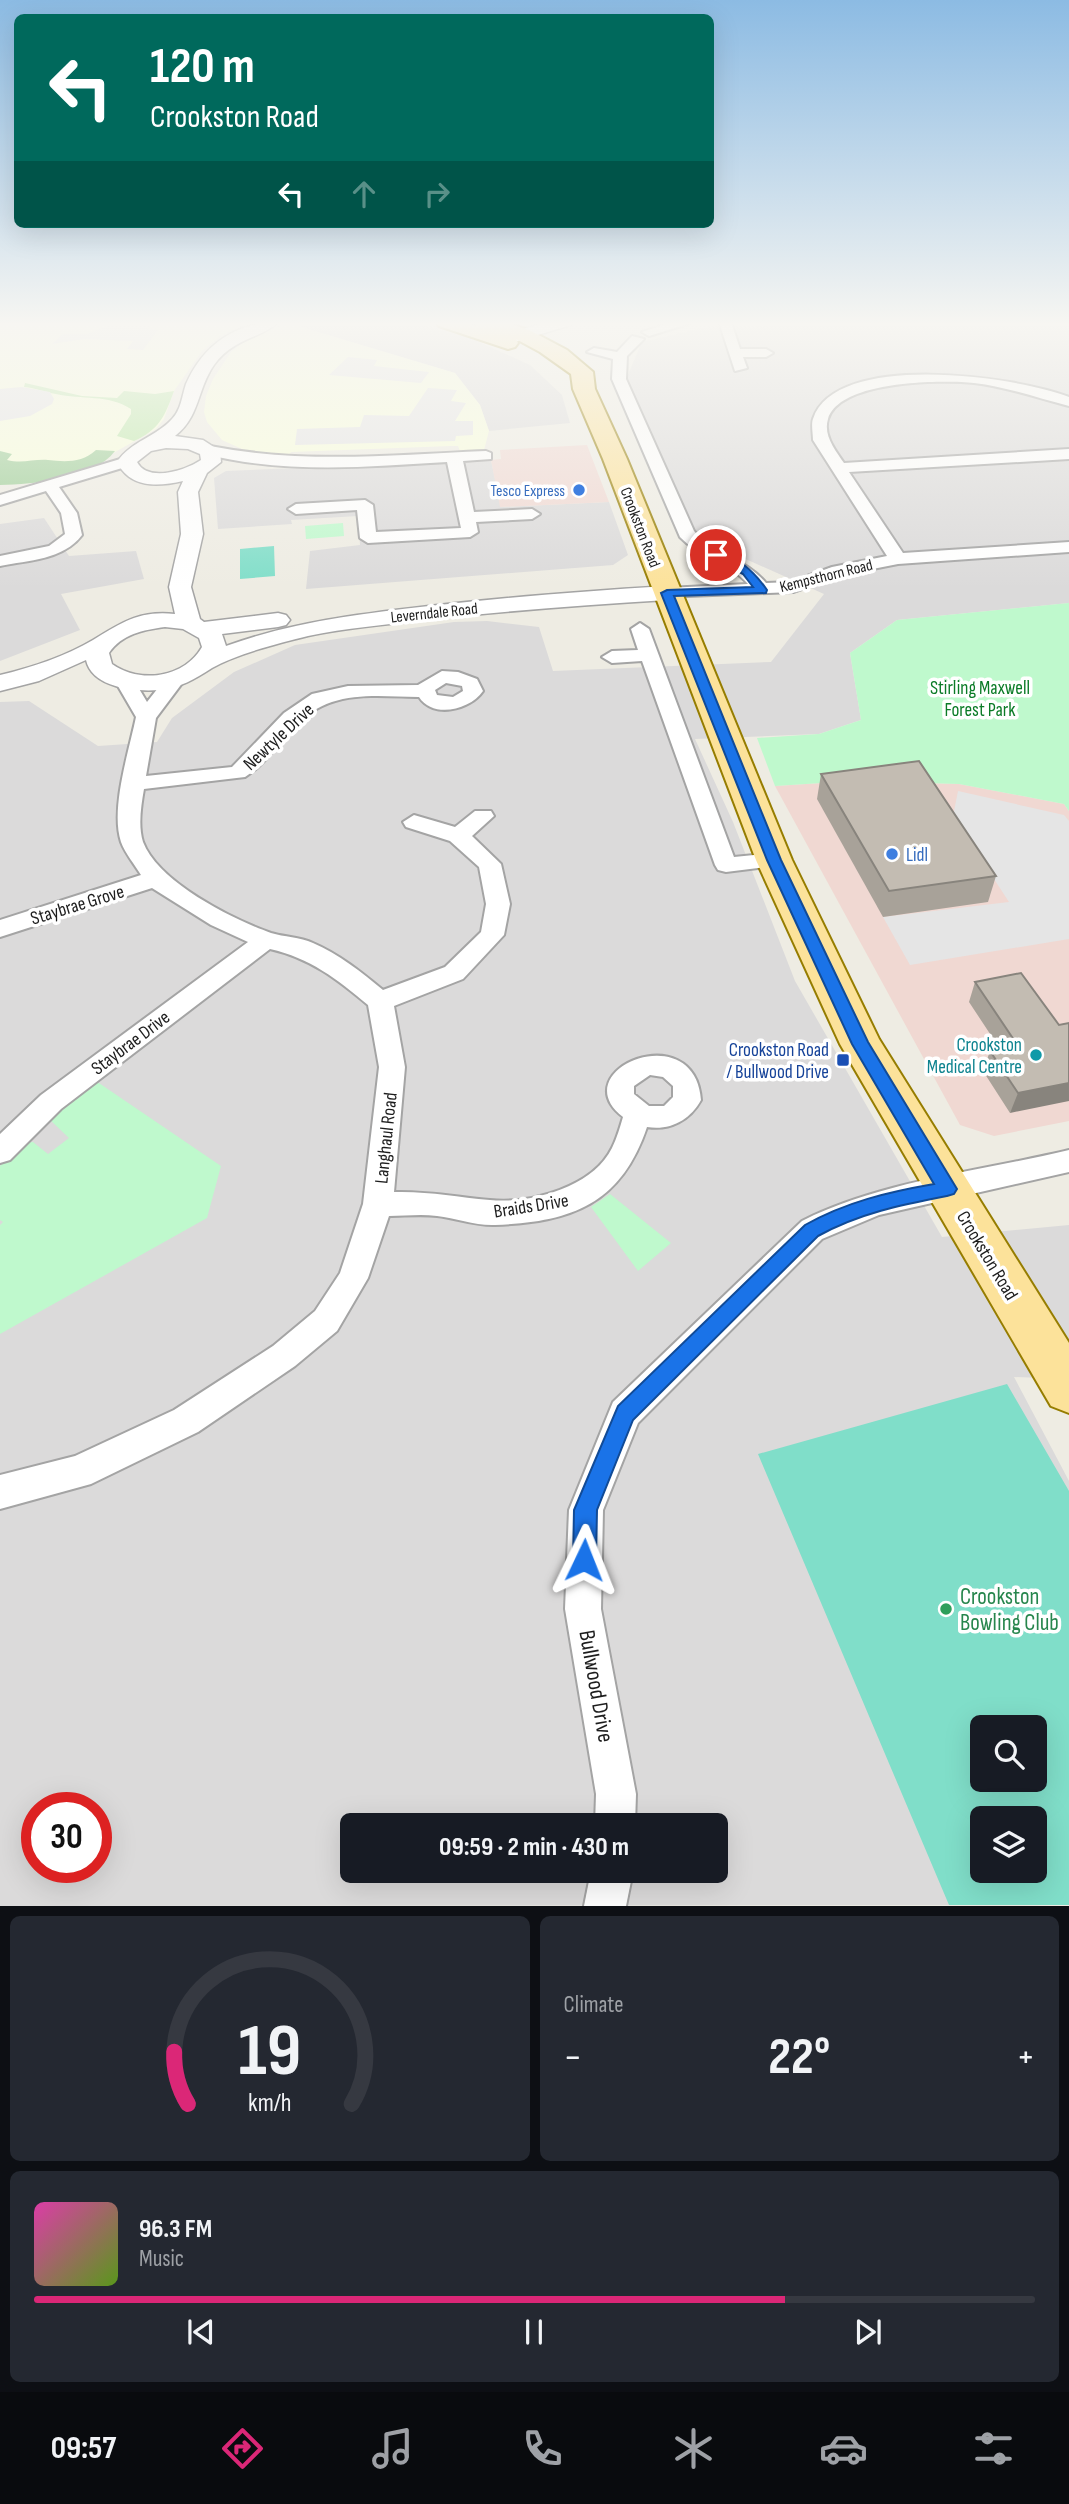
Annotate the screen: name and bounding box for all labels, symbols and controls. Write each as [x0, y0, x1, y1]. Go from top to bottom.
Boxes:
text: 120 m [150, 38, 255, 97]
icon: left [35, 42, 126, 133]
text: Crookston Road [150, 98, 319, 137]
icon: left [272, 175, 310, 213]
icon: ahead [345, 175, 383, 213]
icon: right [418, 175, 456, 213]
place label: Tesco Express [491, 482, 565, 501]
marker: Tesco Express [571, 482, 587, 498]
street label: Crookston Road [616, 485, 664, 570]
pin [686, 525, 746, 585]
icon: arrive [697, 536, 735, 574]
street label: Kempsthorn Road [778, 556, 875, 597]
street label: Leverndale Road [390, 599, 479, 628]
park label: Stirling Maxwell Forest Park [930, 677, 1030, 722]
street label: Newtyle Drive [239, 699, 319, 776]
place label: Lidl [906, 844, 928, 867]
marker: Lidl [884, 846, 900, 862]
street label: Staybrae Grove [28, 880, 127, 931]
street label: Staybrae Drive [87, 1006, 175, 1080]
place label: Crookston Medical Centre [927, 1034, 1022, 1079]
place label: Crookston Road / Bullwood Drive [727, 1039, 829, 1084]
marker: Crookston Medical Centre [1028, 1047, 1044, 1063]
marker: Crookston Road / Bullwood Drive [835, 1052, 851, 1068]
street label: Langhaul Road [370, 1091, 403, 1185]
street label: Braids Drive [492, 1189, 570, 1224]
street label: Crookston Road [951, 1207, 1022, 1305]
position arrow [547, 1523, 621, 1597]
place label: Crookston Bowling Club [960, 1583, 1059, 1637]
marker: Crookston Bowling Club [938, 1601, 954, 1617]
street label: Bullwood Drive [572, 1628, 620, 1745]
map controls [970, 1715, 1047, 1883]
button: search [970, 1715, 1047, 1792]
speed limit sign: 30 [21, 1792, 112, 1883]
button: layers [970, 1806, 1047, 1883]
text: 09:59 · 2 min · 430 m [439, 1832, 629, 1863]
text: Climate [564, 1991, 623, 2019]
text: 19 [238, 2009, 301, 2097]
text: 22° [768, 2026, 830, 2089]
text: − [564, 2035, 582, 2080]
text: + [1016, 2035, 1035, 2080]
text: km/h [248, 2088, 291, 2119]
text: 96.3 FM [139, 2214, 212, 2245]
text: Music [139, 2245, 184, 2273]
icon: previous [182, 2313, 220, 2351]
icon: pause [515, 2313, 553, 2351]
icon: next [849, 2313, 887, 2351]
icon: directions [218, 2424, 267, 2473]
icon: music [368, 2424, 417, 2473]
icon: phone [518, 2424, 567, 2473]
icon: climate [669, 2424, 718, 2473]
icon: car [819, 2424, 868, 2473]
icon: filters [969, 2424, 1018, 2473]
text: 09:57 [51, 2429, 116, 2468]

